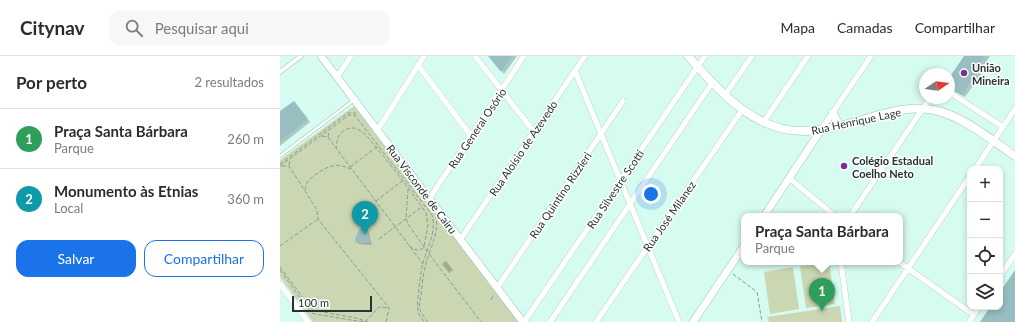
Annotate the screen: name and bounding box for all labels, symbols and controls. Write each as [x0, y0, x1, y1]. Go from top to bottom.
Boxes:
search box [109, 10, 389, 46]
text: Citynav [20, 16, 85, 39]
icon: search [123, 17, 145, 39]
text: Pesquisar aqui [155, 19, 249, 37]
text: Mapa [780, 19, 815, 36]
text: Camadas [837, 19, 893, 36]
text: Compartilhar [915, 19, 995, 36]
place label: União Mineira [972, 61, 1010, 87]
north arrow [919, 68, 955, 104]
marker: União Mineira [959, 68, 969, 78]
text: Por perto [16, 72, 87, 93]
text: 2 resultados [194, 74, 264, 90]
street label: Rua General Osório [445, 85, 509, 171]
street label: Rua Aloísio de Azevedo [486, 98, 560, 198]
street label: Rua Henrique Lage [810, 105, 902, 137]
text: Praça Santa Bárbara [54, 122, 188, 140]
text: 1 [25, 131, 33, 147]
text: 260 m [227, 131, 264, 147]
text: Parque [54, 140, 94, 156]
street label: Rua Visconde de Cairu [384, 142, 460, 236]
street label: Rua Silvestre Scotti [584, 147, 646, 231]
street label: Rua Quintino Rizzieri [526, 149, 594, 241]
place label: Colégio Estadual Coelho Neto [852, 154, 933, 180]
marker: Colégio Estadual Coelho Neto [839, 161, 849, 171]
map controls [967, 166, 1003, 310]
button: + [967, 166, 1003, 202]
street label: Rua José Milanez [640, 178, 698, 254]
text: Monumento às Etnias [54, 182, 198, 200]
your location [641, 184, 661, 204]
text: 2 [25, 191, 33, 207]
text: 360 m [227, 191, 264, 207]
text: Local [54, 200, 83, 216]
pin: 2 [352, 201, 378, 234]
button: − [967, 202, 1003, 238]
popup [741, 213, 903, 265]
text: Praça Santa Bárbara [755, 222, 889, 240]
button: locate [967, 238, 1003, 274]
button: Salvar [16, 240, 136, 277]
button: Compartilhar [144, 240, 264, 277]
text: Parque [755, 240, 795, 256]
button: layers [967, 274, 1003, 310]
pin: 1 [809, 278, 835, 311]
scale bar [292, 294, 372, 313]
text: 100 m [298, 296, 329, 309]

